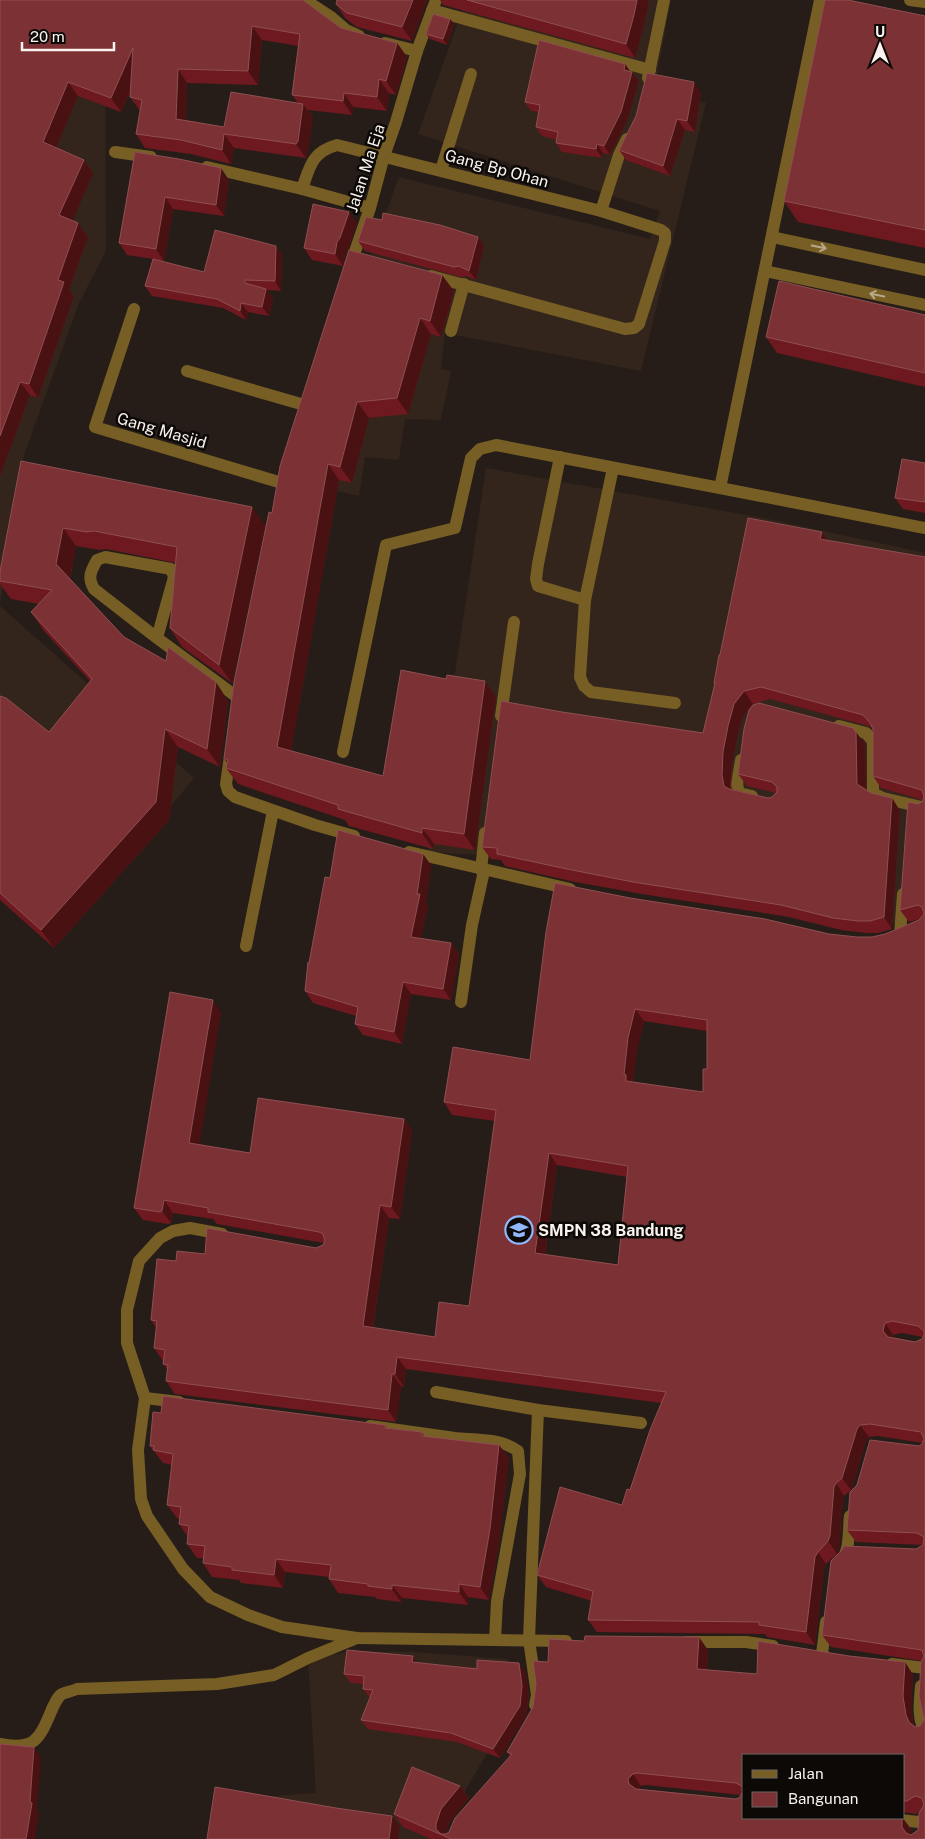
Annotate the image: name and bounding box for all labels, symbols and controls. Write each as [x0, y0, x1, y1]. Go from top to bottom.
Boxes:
scale bar [22, 20, 115, 52]
north arrow [855, 20, 905, 70]
text: U [875, 24, 885, 40]
text: 20 m [30, 28, 65, 45]
street label: Jalan Ma Eja [342, 122, 389, 215]
street label: Gang Bp Ohan [443, 146, 551, 191]
one-way arrow [811, 243, 827, 253]
one-way arrow [870, 290, 886, 299]
street label: Gang Masjid [115, 409, 209, 452]
school or university icon: SMPN 38 Bandung [504, 1215, 534, 1245]
place label: SMPN 38 Bandung [538, 1221, 684, 1240]
legend [742, 1754, 905, 1819]
text: Jalan [788, 1765, 824, 1782]
text: Bangunan [788, 1790, 859, 1807]

